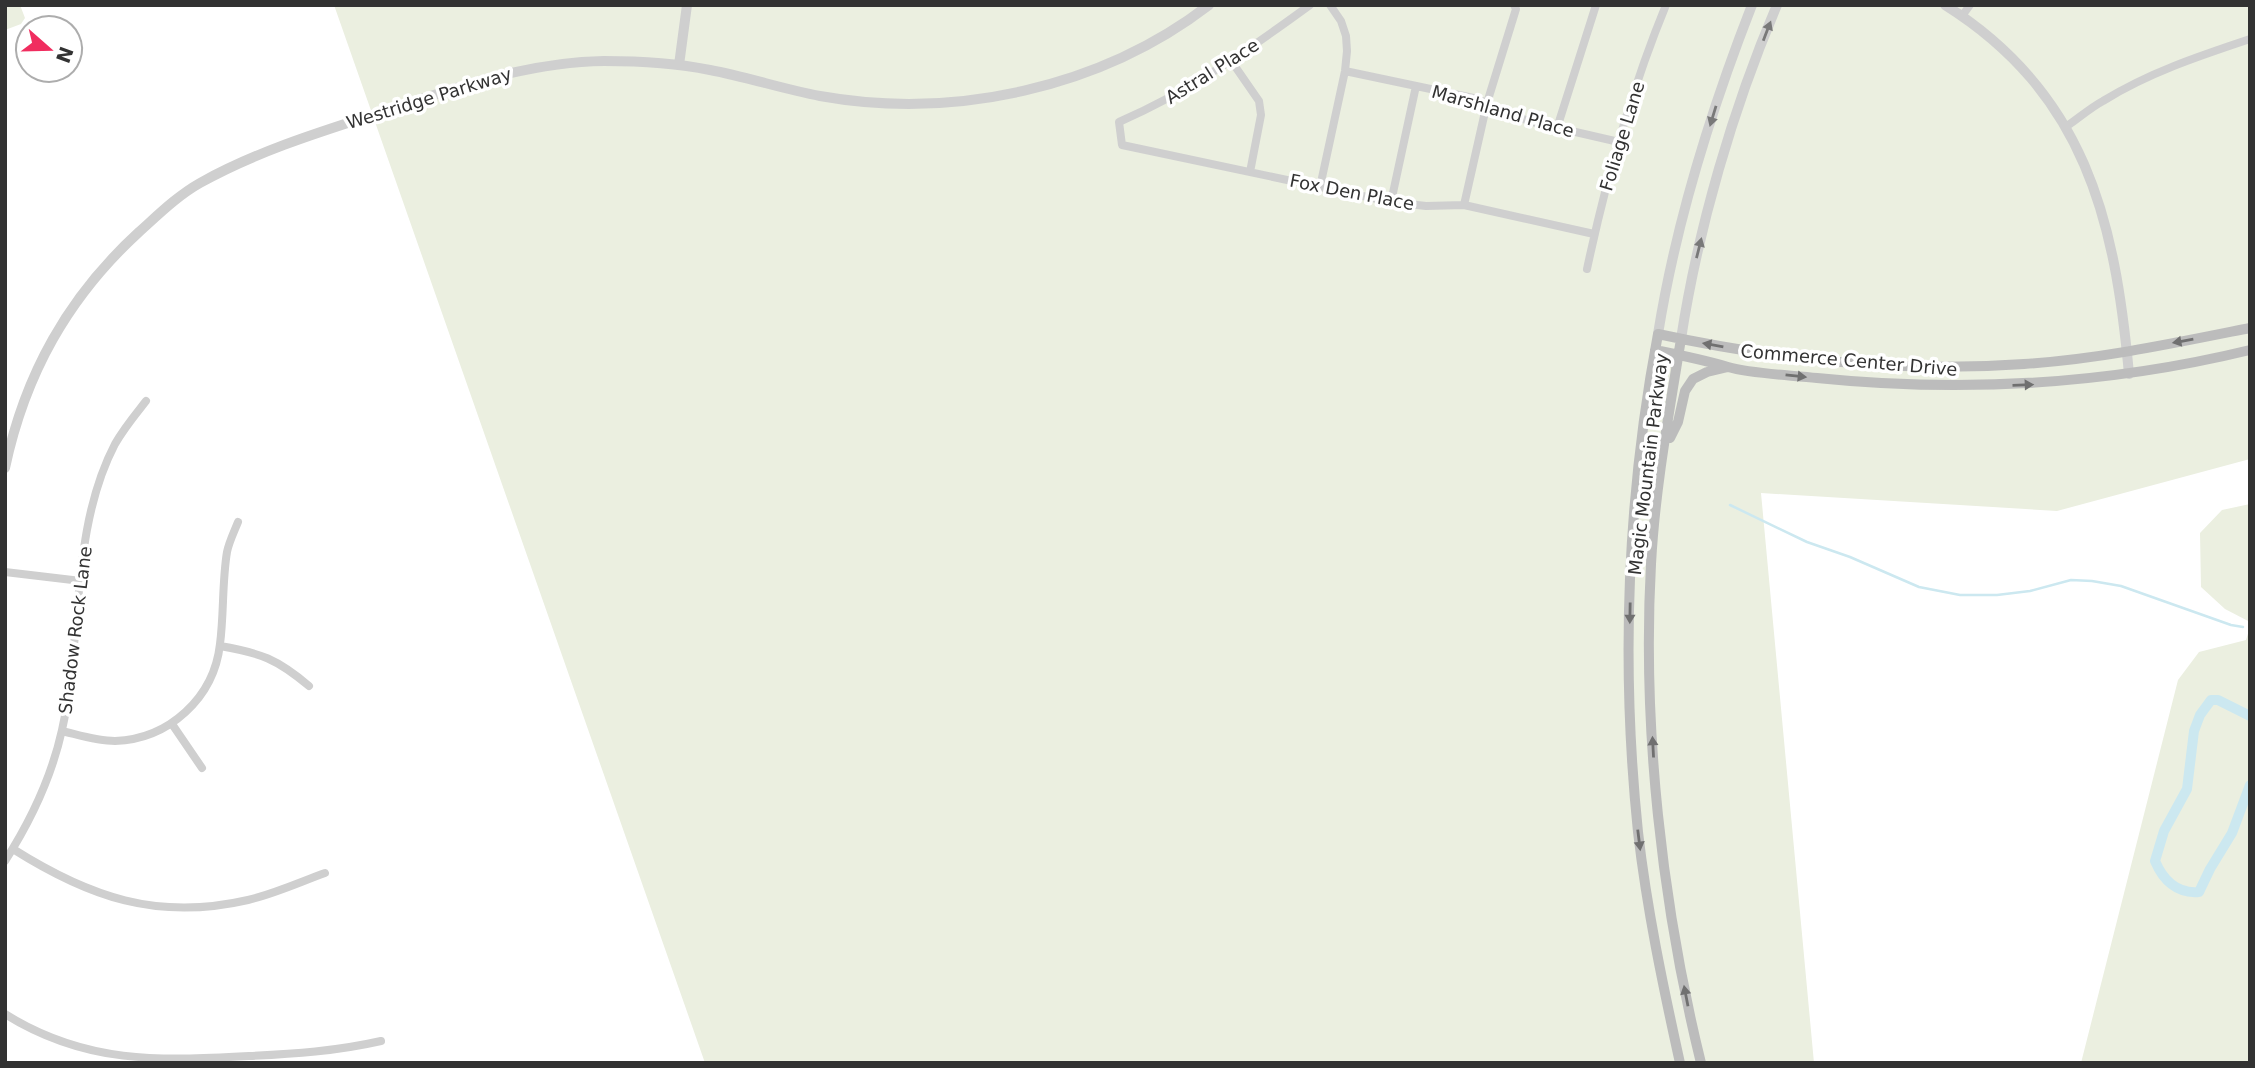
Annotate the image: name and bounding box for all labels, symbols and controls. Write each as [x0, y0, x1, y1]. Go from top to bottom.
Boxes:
north arrow [14, 14, 84, 84]
one-way arrow [1762, 21, 1773, 42]
street label: Astral Place [1162, 34, 1262, 108]
text: N [52, 44, 78, 66]
street label: Westridge Parkway [344, 63, 514, 133]
street label: Foliage Lane [1595, 79, 1649, 193]
street label: Marshland Place [1429, 81, 1577, 141]
one-way arrow [1707, 105, 1717, 126]
street label: Fox Den Place [1288, 170, 1416, 214]
one-way arrow [1694, 237, 1705, 259]
one-way arrow [2172, 336, 2194, 347]
one-way arrow [1702, 339, 1724, 350]
street label: Commerce Center Drive [1740, 340, 1958, 380]
street label: Magic Mountain Parkway [1624, 351, 1672, 576]
one-way arrow [1785, 370, 1807, 381]
one-way arrow [2012, 379, 2034, 390]
street label: Shadow Rock Lane [54, 545, 96, 715]
one-way arrow [1624, 602, 1636, 624]
one-way arrow [1648, 735, 1659, 757]
one-way arrow [1634, 829, 1645, 851]
one-way arrow [1681, 985, 1692, 1007]

